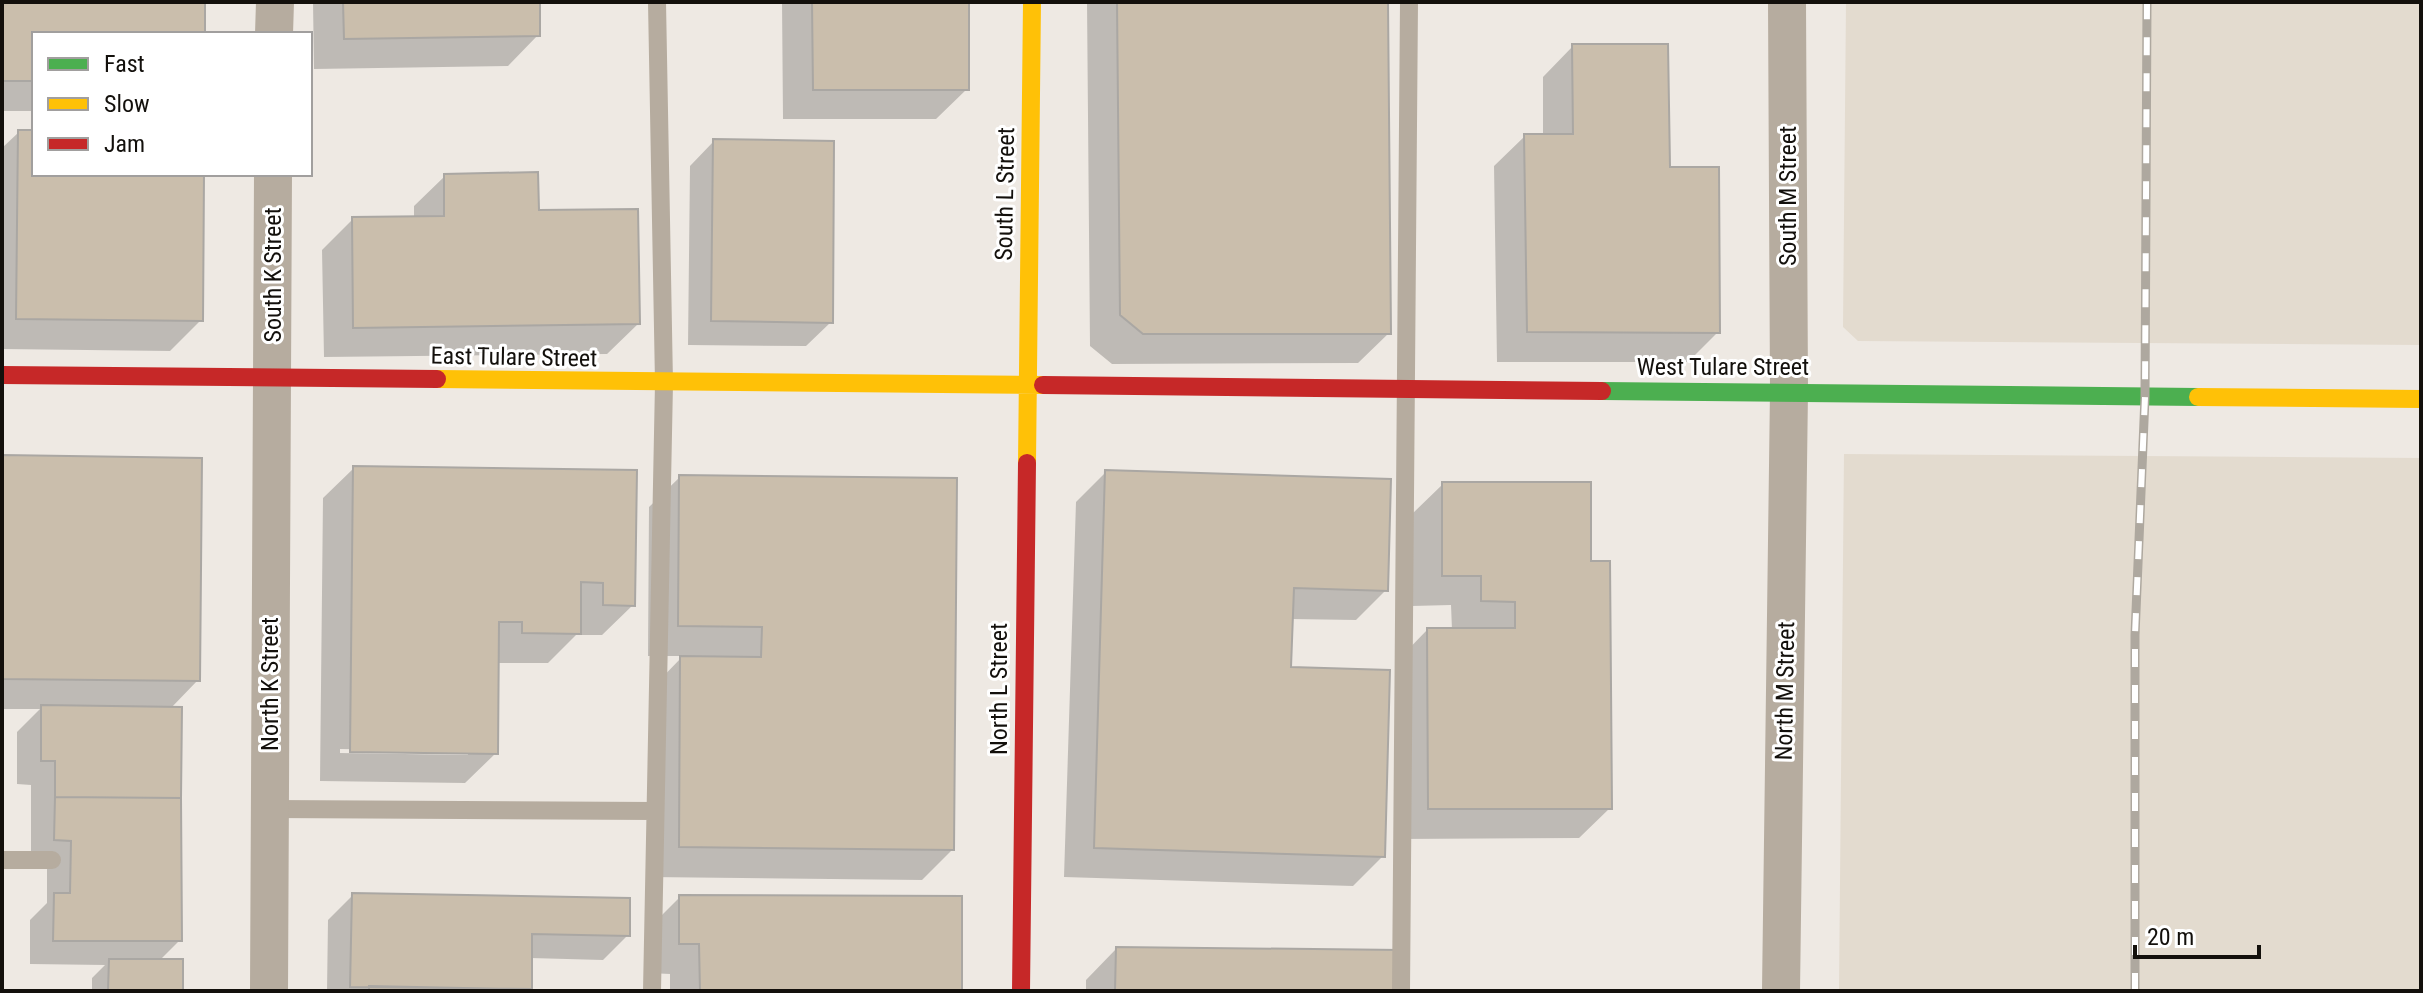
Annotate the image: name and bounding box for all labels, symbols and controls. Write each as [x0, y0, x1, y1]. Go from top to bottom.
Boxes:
legend [32, 32, 312, 176]
text: Fast [104, 50, 145, 78]
text: Slow [104, 90, 150, 118]
street label: South M Street [1774, 126, 1802, 266]
street label: South L Street [990, 127, 1020, 261]
text: Jam [104, 130, 145, 158]
street label: South K Street [259, 207, 287, 343]
street label: East Tulare Street [430, 342, 598, 372]
street label: West Tulare Street [1637, 353, 1809, 381]
street label: North K Street [256, 617, 284, 751]
street label: North M Street [1770, 621, 1800, 761]
street label: North L Street [985, 623, 1013, 755]
scale bar [2135, 909, 2259, 959]
text: 20 m [2147, 923, 2194, 951]

